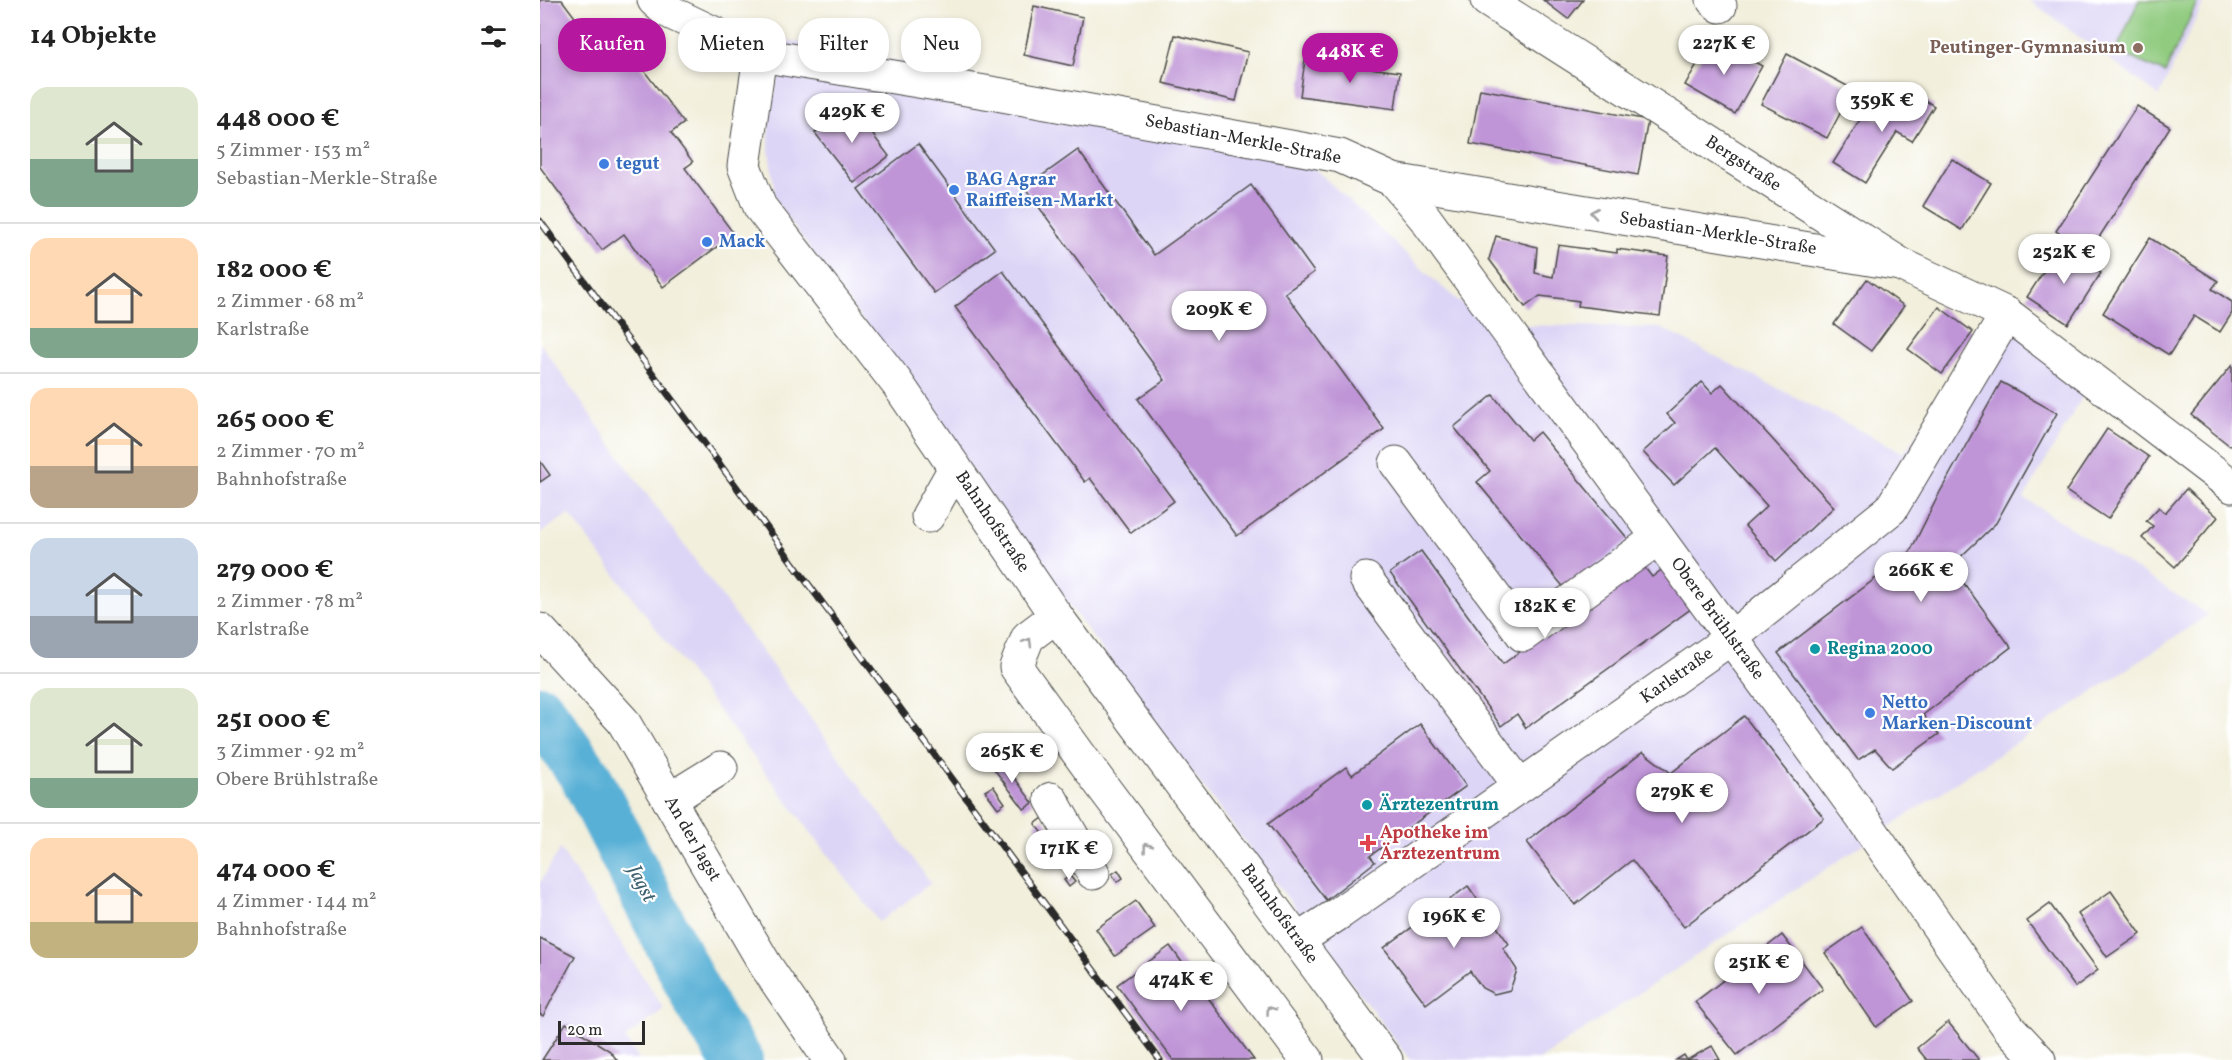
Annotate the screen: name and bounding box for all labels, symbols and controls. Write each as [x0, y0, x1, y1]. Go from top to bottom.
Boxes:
text: 14 Objekte [30, 18, 156, 54]
chip: Kaufen [558, 18, 666, 72]
chip: Mieten [678, 18, 786, 72]
chip: Filter [798, 18, 889, 72]
chip: Neu [901, 18, 981, 72]
icon: filters [477, 20, 510, 53]
pin: 227K € [1675, 25, 1773, 76]
text: 227K € [1692, 30, 1756, 58]
pin: 448K € [1301, 33, 1399, 84]
place label: Peutinger-Gymnasium [1929, 36, 2126, 61]
text: 448K € [1316, 38, 1384, 66]
marker: Peutinger-Gymnasium [2131, 41, 2145, 55]
pin: 359K € [1833, 82, 1931, 133]
text: 359K € [1850, 87, 1914, 115]
pin: 429K € [803, 93, 901, 144]
text: 429K € [819, 98, 885, 126]
text: 448 000 € [216, 101, 340, 137]
street label: Sebastian-Merkle-Straße [1143, 109, 1343, 171]
icon: home [78, 111, 150, 183]
street label: Bergstraße [1700, 130, 1786, 198]
text: 5 Zimmer · 153 m² [216, 137, 370, 165]
place label: tegut [616, 152, 660, 177]
marker: tegut [597, 157, 611, 171]
text: Sebastian-Merkle-Straße [216, 165, 438, 193]
place label: BAG Agrar Raiffeisen-Markt [966, 168, 1114, 214]
marker: BAG Agrar Raiffeisen-Markt [947, 183, 961, 197]
street label: Sebastian-Merkle-Straße [1618, 206, 1818, 262]
one-way arrow [1589, 208, 1598, 220]
place label: Mack [719, 230, 765, 255]
pin: 252K € [2015, 234, 2113, 285]
marker: Mack [700, 235, 714, 249]
text: 252K € [2032, 239, 2096, 267]
text: 182 000 € [216, 252, 332, 288]
icon: home [78, 262, 150, 334]
text: 2 Zimmer · 68 m² [216, 288, 364, 316]
pin: 209K € [1170, 291, 1268, 342]
text: 209K € [1186, 296, 1252, 324]
text: Karlstraße [216, 316, 309, 344]
text: 265 000 € [216, 402, 334, 438]
icon: home [78, 412, 150, 484]
text: 2 Zimmer · 70 m² [216, 438, 365, 466]
text: Bahnhofstraße [216, 466, 347, 494]
street label: Bahnhofstraße [949, 466, 1035, 578]
text: 279 000 € [216, 552, 334, 588]
pin: 266K € [1872, 552, 1970, 603]
street label: Obere Brühlstraße [1664, 553, 1770, 685]
text: 266K € [1888, 557, 1954, 585]
icon: home [78, 562, 150, 634]
text: 2 Zimmer · 78 m² [216, 588, 363, 616]
pin: 182K € [1496, 588, 1594, 639]
text: 182K € [1514, 593, 1576, 621]
text: Karlstraße [216, 616, 309, 644]
place label: Regina 2000 [1827, 637, 1933, 662]
one-way arrow [1021, 638, 1032, 648]
street label: Karlstraße [1635, 642, 1719, 710]
marker: Regina 2000 [1808, 642, 1822, 656]
place label: Netto Marken-Discount [1882, 691, 2033, 737]
text: 251 000 € [216, 702, 331, 738]
marker: Netto Marken-Discount [1863, 706, 1877, 720]
icon: home [78, 712, 150, 784]
pin: 265K € [963, 733, 1061, 784]
text: 3 Zimmer · 92 m² [216, 738, 364, 766]
text: 265K € [980, 738, 1044, 766]
text: Obere Brühlstraße [216, 766, 378, 794]
pin: 279K € [1633, 773, 1731, 824]
text: 279K € [1650, 778, 1714, 806]
street label: An der Jagst [657, 792, 727, 886]
place label: Ärztezentrum [1379, 793, 1499, 818]
marker: Ärztezentrum [1360, 798, 1374, 812]
place label: Apotheke im Ärztezentrum [1380, 821, 1500, 867]
pin: 171K € [1020, 830, 1118, 881]
text: 171K € [1040, 835, 1098, 863]
marker: Apotheke im Ärztezentrum [1361, 836, 1375, 850]
one-way arrow [1143, 843, 1154, 854]
text: 474 000 € [216, 852, 336, 888]
water label: Jagst [619, 859, 662, 908]
street label: Bahnhofstraße [1234, 859, 1324, 969]
icon: home [78, 862, 150, 934]
text: 4 Zimmer · 144 m² [216, 888, 377, 916]
pin: 196K € [1405, 898, 1503, 949]
text: 196K € [1422, 903, 1486, 931]
text: Bahnhofstraße [216, 916, 347, 944]
pin: 251K € [1710, 944, 1808, 995]
text: 251K € [1728, 949, 1790, 977]
pin: 474K € [1132, 961, 1230, 1012]
text: 474K € [1148, 966, 1214, 994]
one-way arrow [1266, 1006, 1277, 1017]
scale bar [558, 1018, 645, 1046]
text: 20 m [567, 1020, 602, 1042]

